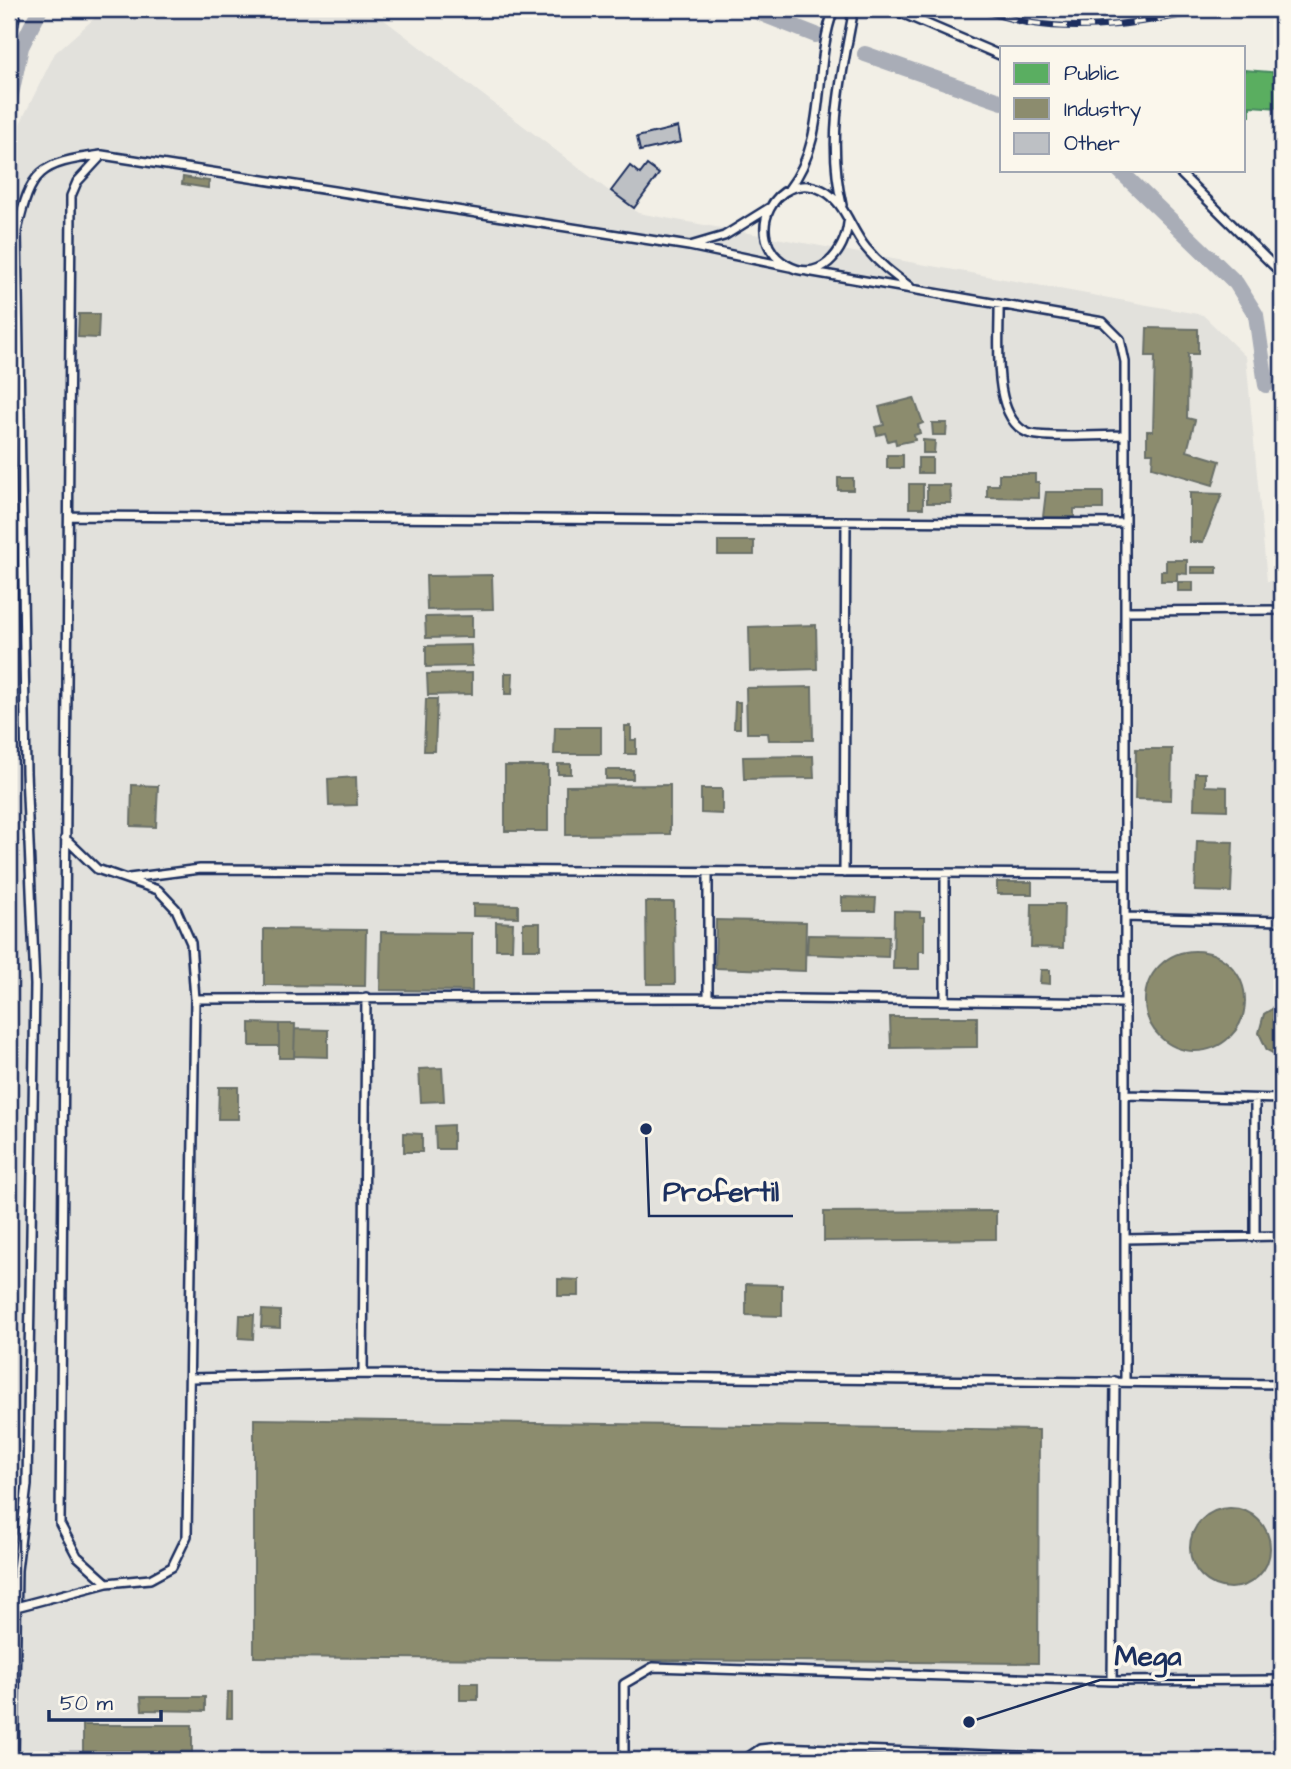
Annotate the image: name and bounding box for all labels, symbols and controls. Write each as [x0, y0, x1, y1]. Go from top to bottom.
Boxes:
legend [1000, 46, 1246, 172]
text: Public [1064, 59, 1120, 88]
text: Industry [1064, 95, 1142, 126]
text: Other [1064, 129, 1120, 158]
callout: Profertil [649, 1167, 793, 1216]
text: Profertil [663, 1173, 779, 1212]
callout: Mega [1100, 1631, 1195, 1680]
text: Mega [1115, 1637, 1182, 1678]
scale bar [49, 1678, 161, 1722]
text: 50 m [60, 1689, 114, 1718]

